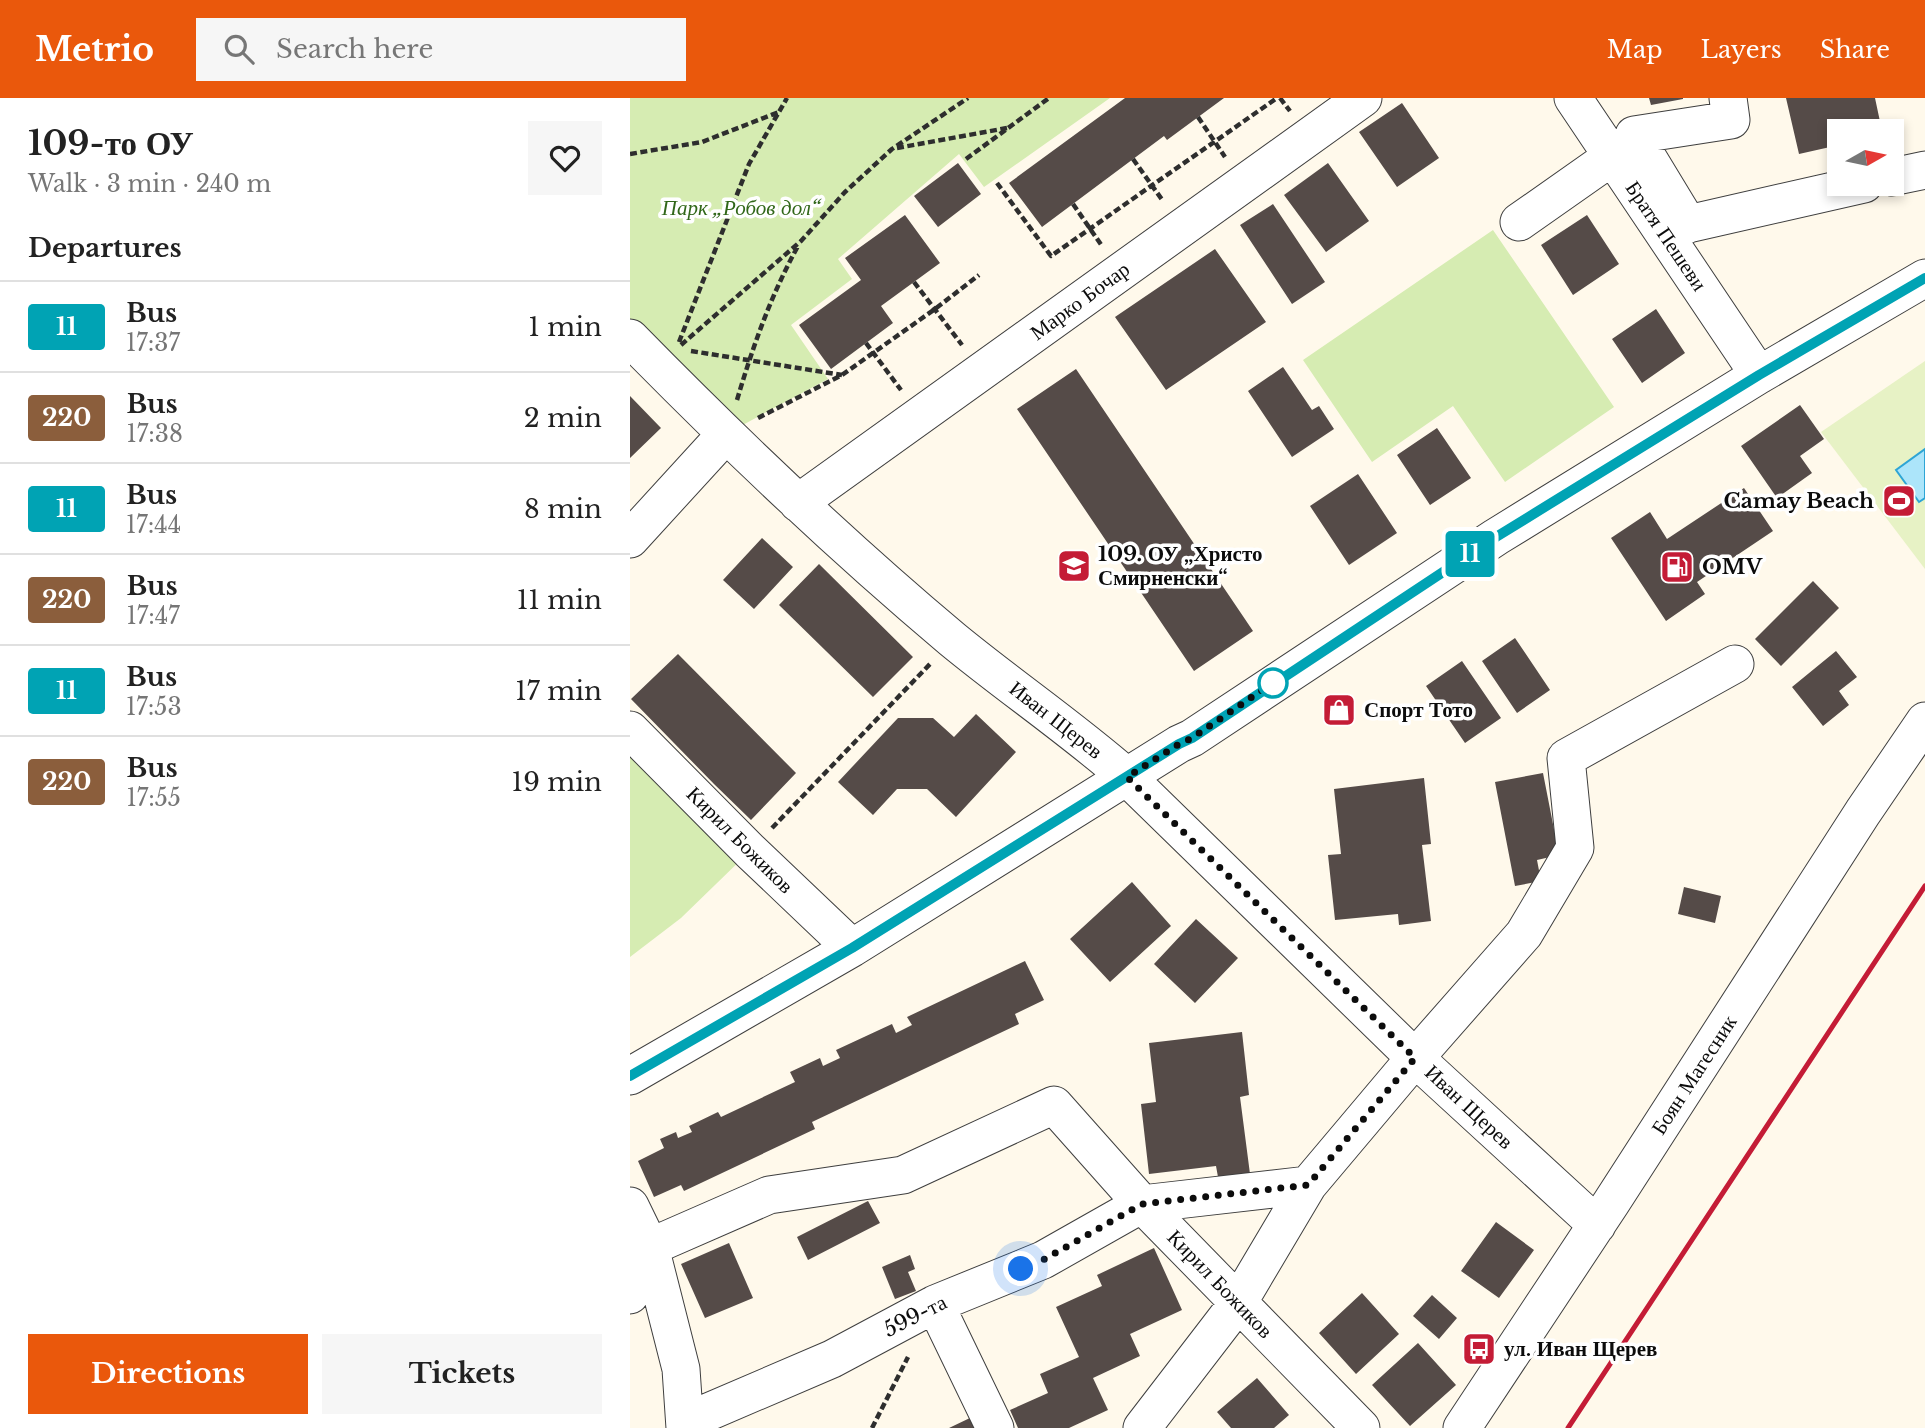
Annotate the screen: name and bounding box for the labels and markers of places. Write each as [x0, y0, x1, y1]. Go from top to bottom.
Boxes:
sports icon: Camay Beach [1880, 482, 1918, 520]
place label: Camay Beach [1723, 488, 1874, 514]
place label: 109. ОУ „Христо Смирненски“ [1098, 541, 1262, 591]
school or university icon: 109. ОУ „Христо Смирненски“ [1055, 547, 1093, 585]
fuel station icon: OMV [1658, 548, 1696, 586]
place label: OMV [1702, 554, 1764, 580]
unlabelled marker [1258, 668, 1288, 698]
shop icon: Спорт Тото [1320, 691, 1358, 729]
place label: Спорт Тото [1364, 697, 1473, 723]
bus stop icon: ул. Иван Щерев [1460, 1330, 1498, 1368]
place label: ул. Иван Щерев [1504, 1336, 1657, 1362]

